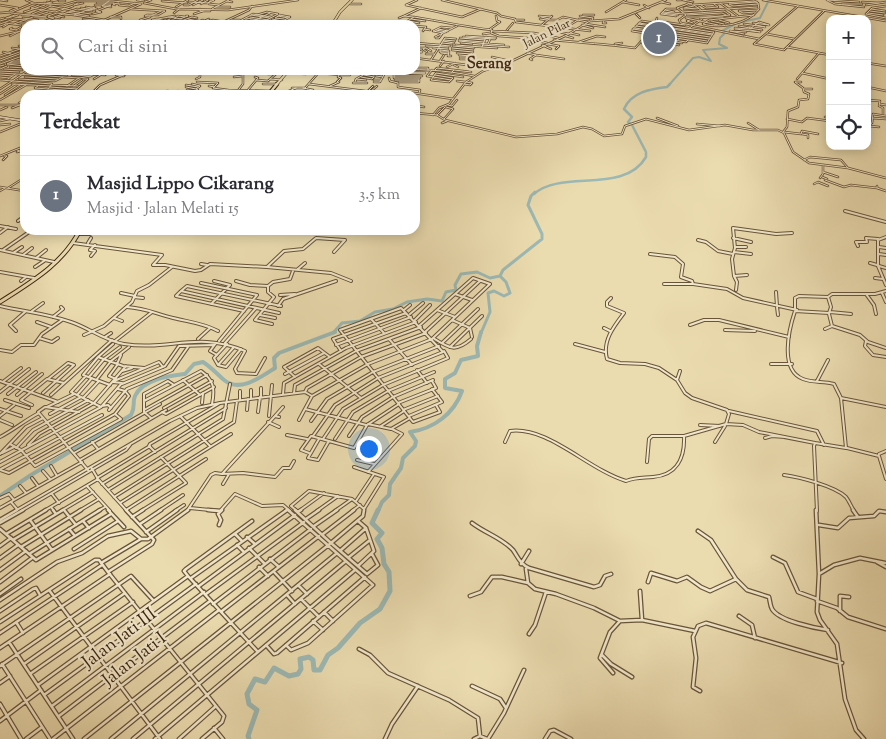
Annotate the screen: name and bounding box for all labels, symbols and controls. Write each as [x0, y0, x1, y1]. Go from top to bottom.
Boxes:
street label: Jalan Pilar [519, 15, 574, 54]
map controls [826, 15, 871, 150]
button: + [826, 15, 871, 60]
pin: 1 [643, 19, 675, 57]
search box [20, 20, 420, 75]
icon: search [38, 34, 66, 62]
text: Cari di sini [78, 34, 168, 61]
district label: Serang [467, 54, 512, 75]
button: − [826, 60, 871, 105]
button: locate [826, 105, 871, 150]
text: Terdekat [40, 108, 120, 138]
text: Masjid Lippo Cikarang [87, 171, 274, 198]
text: 1 [53, 184, 59, 207]
text: 3.5 km [359, 184, 400, 207]
text: Masjid · Jalan Melati 15 [87, 198, 239, 221]
your location [356, 436, 382, 462]
street label: Jalan Jati III [79, 604, 161, 674]
street label: Jalan Jati I [99, 628, 171, 692]

